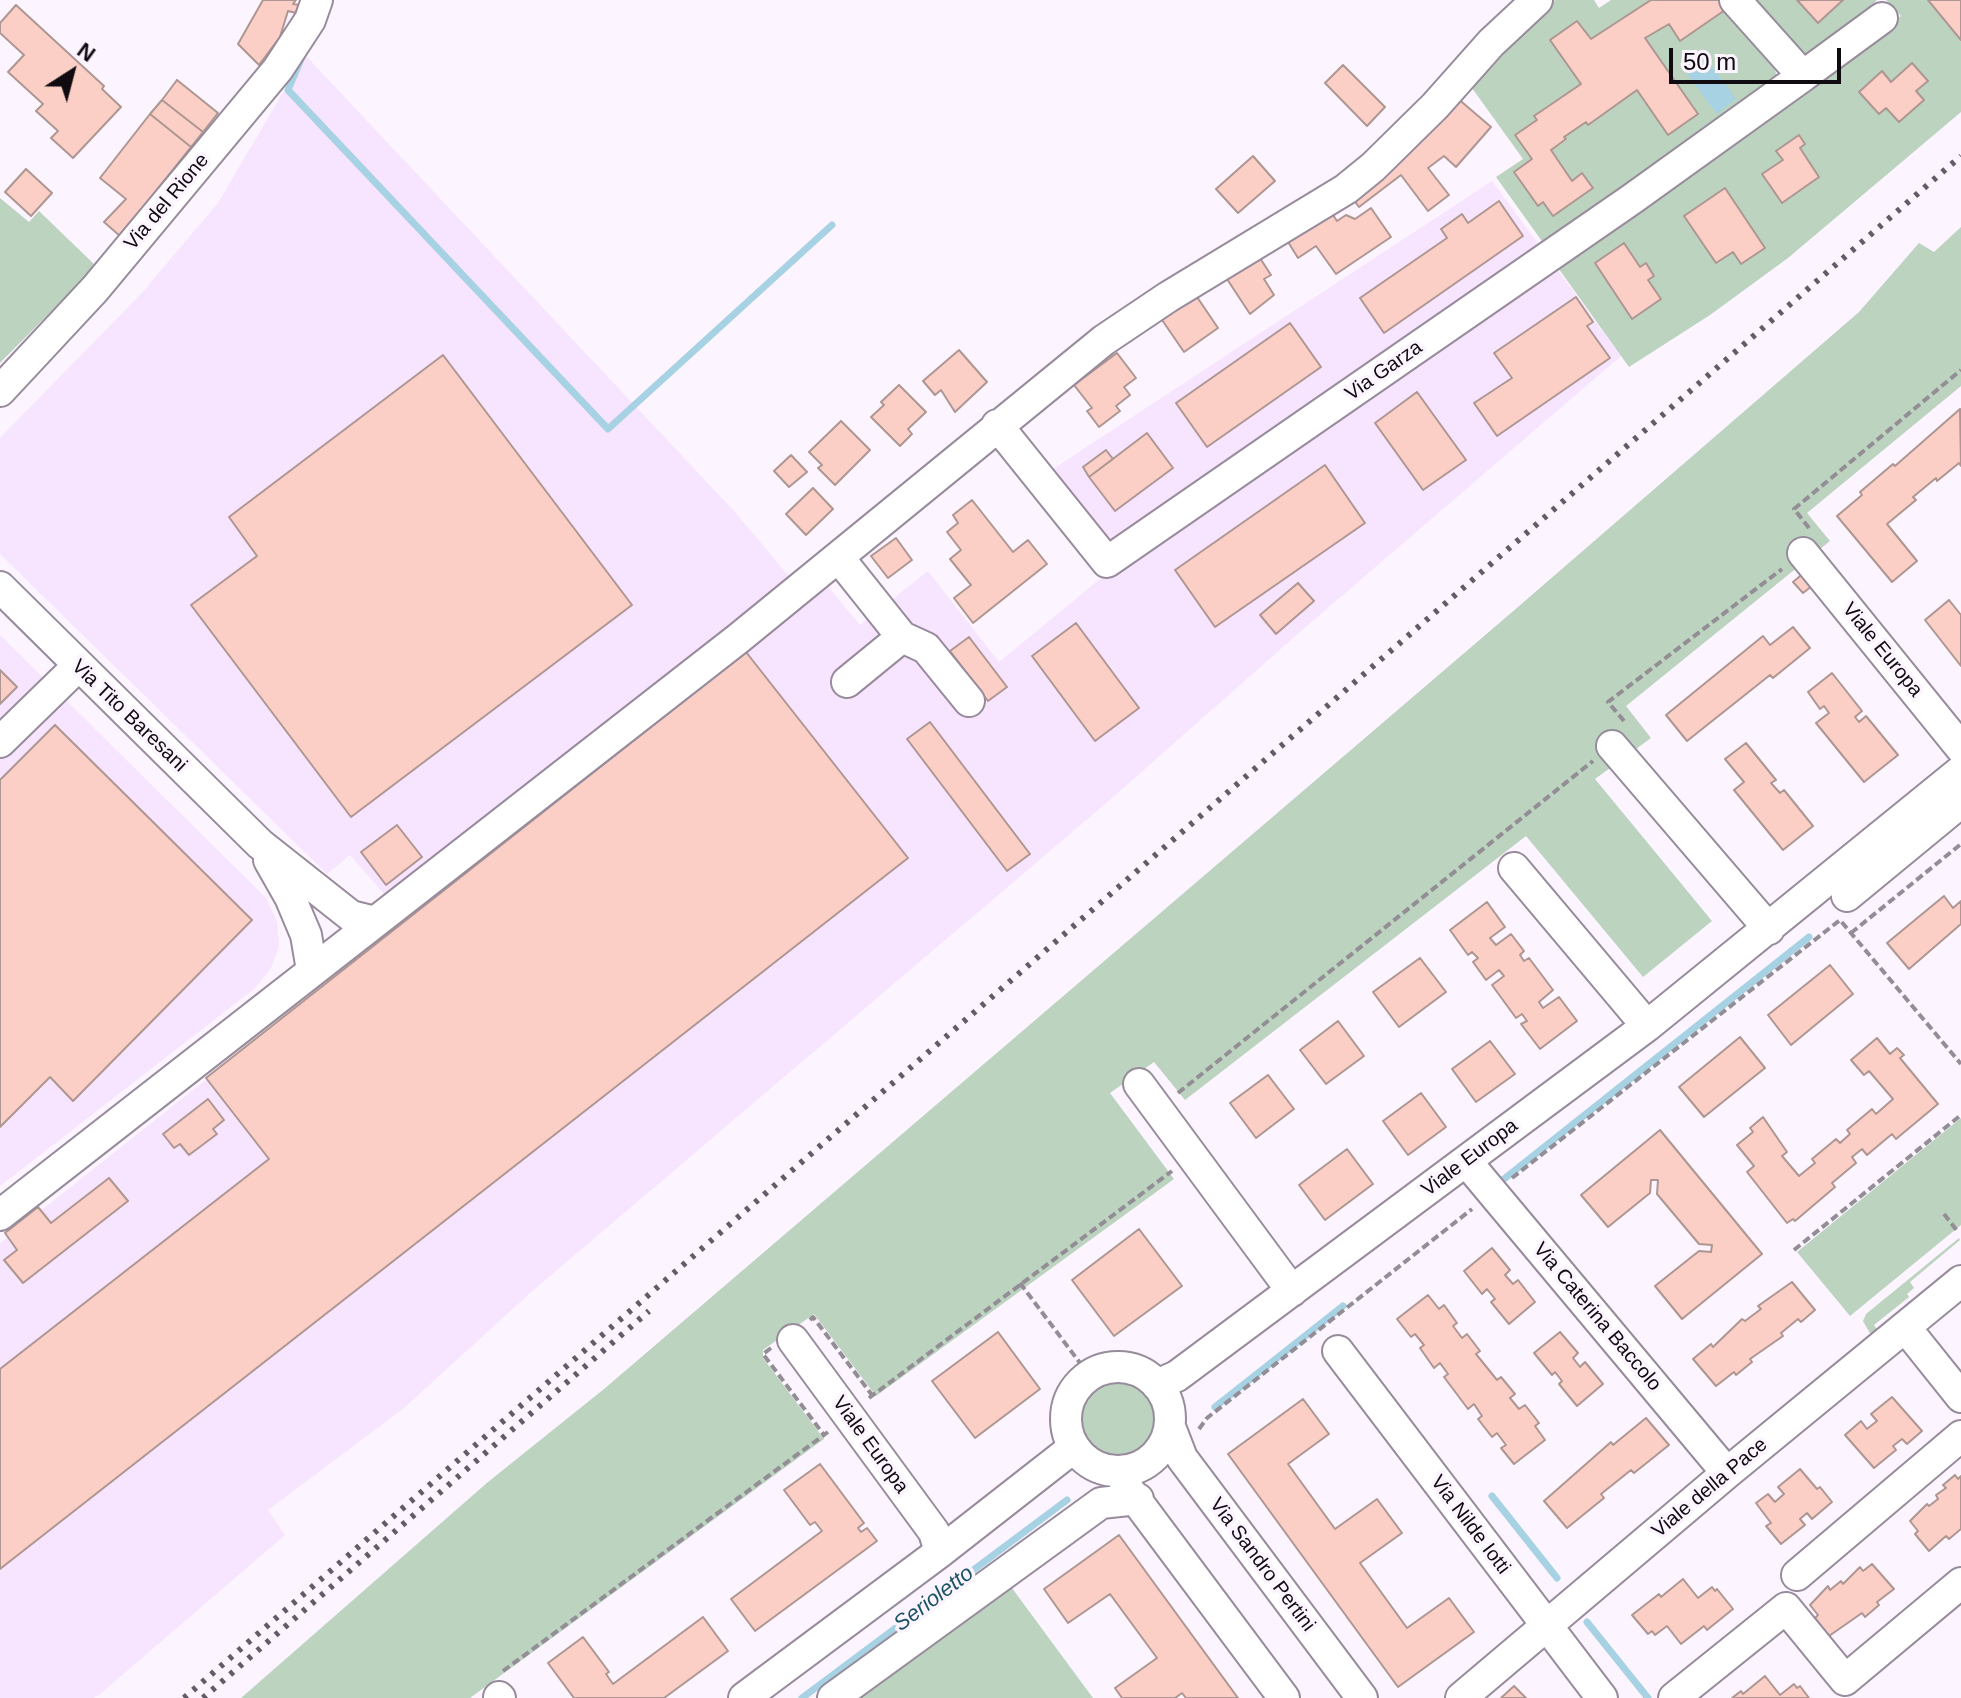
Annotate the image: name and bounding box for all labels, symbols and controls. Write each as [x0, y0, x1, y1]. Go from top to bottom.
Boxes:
north arrow [32, 32, 112, 112]
scale bar [1673, 32, 1845, 82]
text: N [73, 37, 100, 67]
text: 50 m [1683, 48, 1736, 75]
street label: Via del Rione [120, 149, 214, 255]
street label: Via Garza [1341, 336, 1427, 406]
street label: Viale Europa [1837, 598, 1927, 702]
street label: Via Tito Baresani [66, 655, 192, 777]
street label: Viale Europa [1417, 1114, 1523, 1202]
street label: Via Caterina Baccolo [1528, 1238, 1666, 1396]
street label: Viale Europa [827, 1392, 913, 1498]
street label: Viale della Pace [1647, 1433, 1773, 1543]
street label: Via Nilde Iotti [1425, 1471, 1515, 1579]
street label: Via Sandro Pertini [1204, 1494, 1320, 1636]
water label: Serioletto [889, 1560, 979, 1638]

